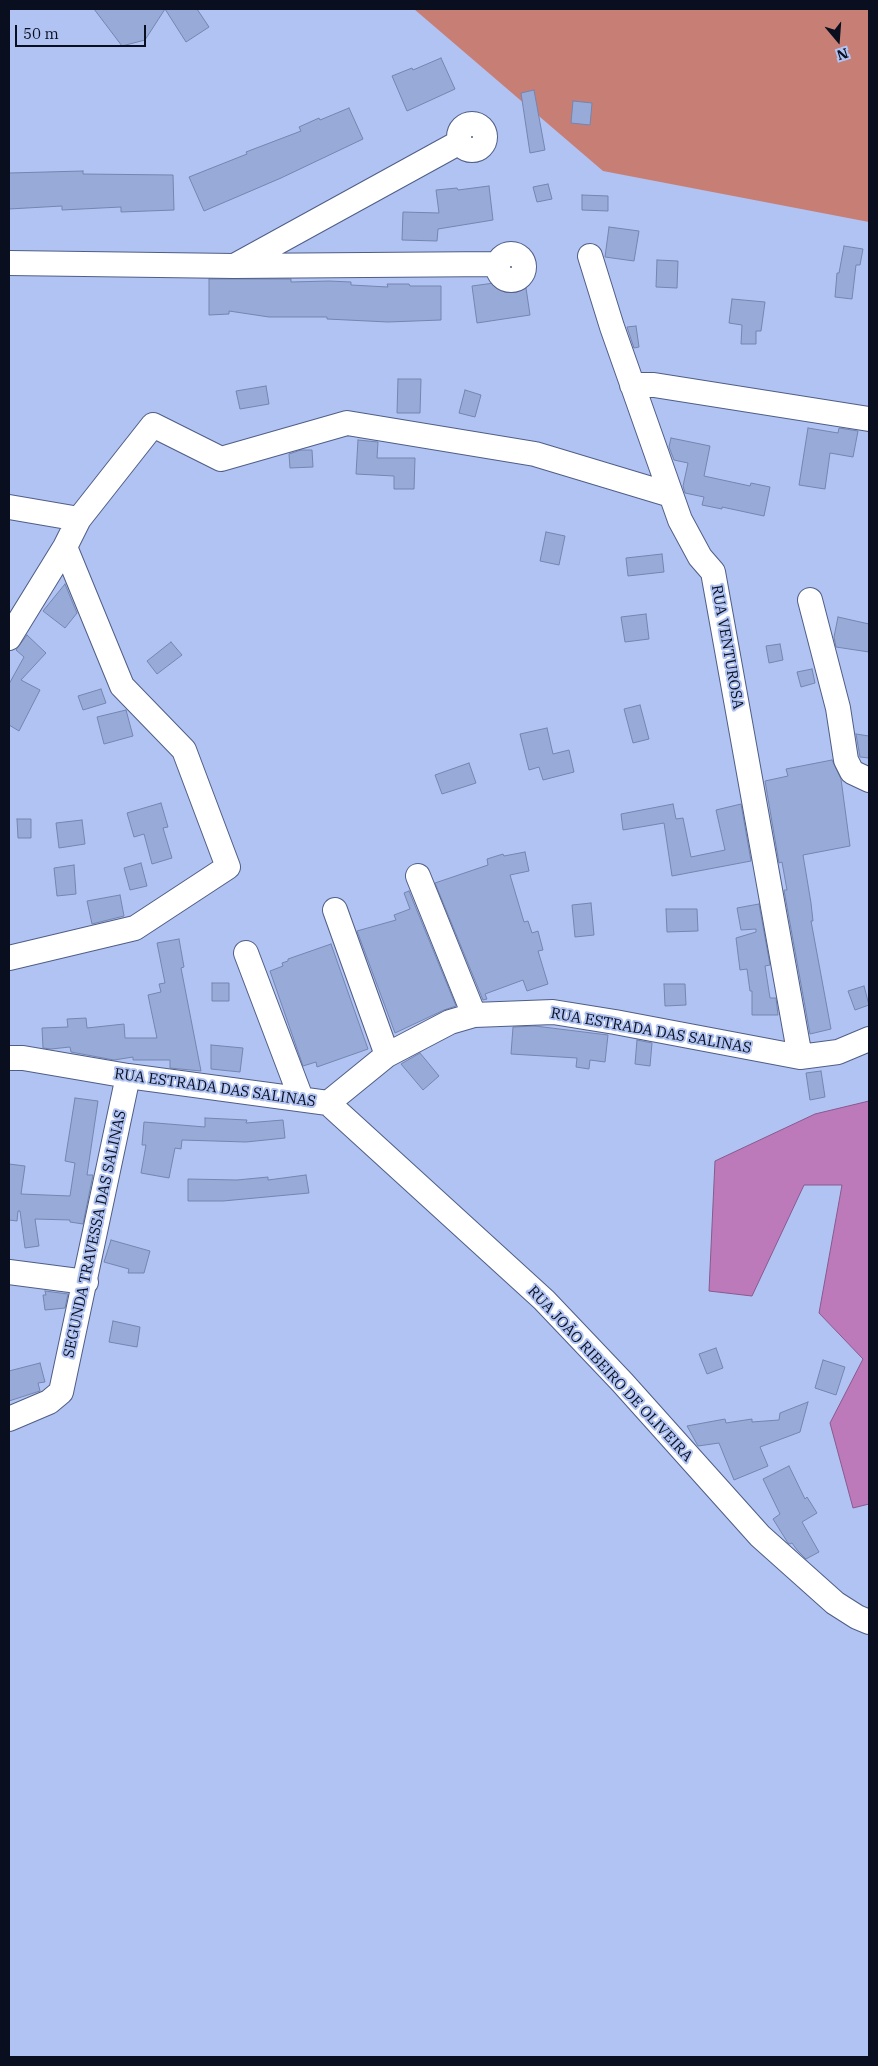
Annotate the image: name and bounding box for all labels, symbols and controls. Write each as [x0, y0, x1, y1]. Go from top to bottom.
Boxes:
scale bar [18, 15, 149, 47]
north arrow [813, 15, 863, 65]
text: 50 m [23, 24, 59, 43]
text: N [835, 44, 851, 65]
street label: RUA VENTUROSA [707, 583, 747, 711]
street label: RUA ESTRADA DAS SALINAS [549, 1004, 753, 1058]
street label: RUA ESTRADA DAS SALINAS [113, 1065, 317, 1111]
street label: SEGUNDA TRAVESSA DAS SALINAS [60, 1109, 130, 1359]
street label: RUA JOÃO RIBEIRO DE OLIVEIRA [524, 1282, 696, 1466]

